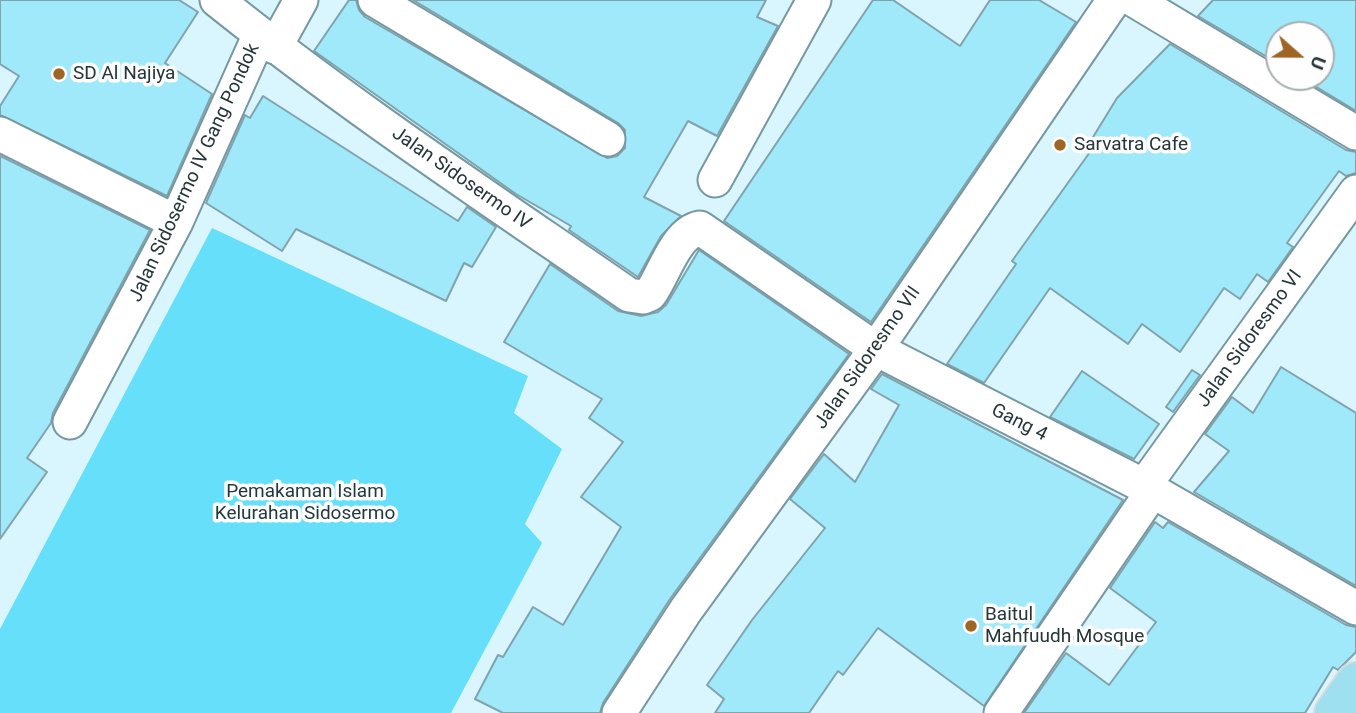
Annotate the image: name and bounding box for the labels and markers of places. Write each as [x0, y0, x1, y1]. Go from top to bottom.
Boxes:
place label: SD Al Najiya [73, 63, 175, 85]
marker: SD Al Najiya [51, 66, 67, 82]
place label: Sarvatra Cafe [1074, 134, 1188, 156]
marker: Sarvatra Cafe [1052, 137, 1068, 153]
place label: Baitul Mahfuudh Mosque [985, 604, 1144, 648]
marker: Baitul Mahfuudh Mosque [963, 618, 979, 634]

